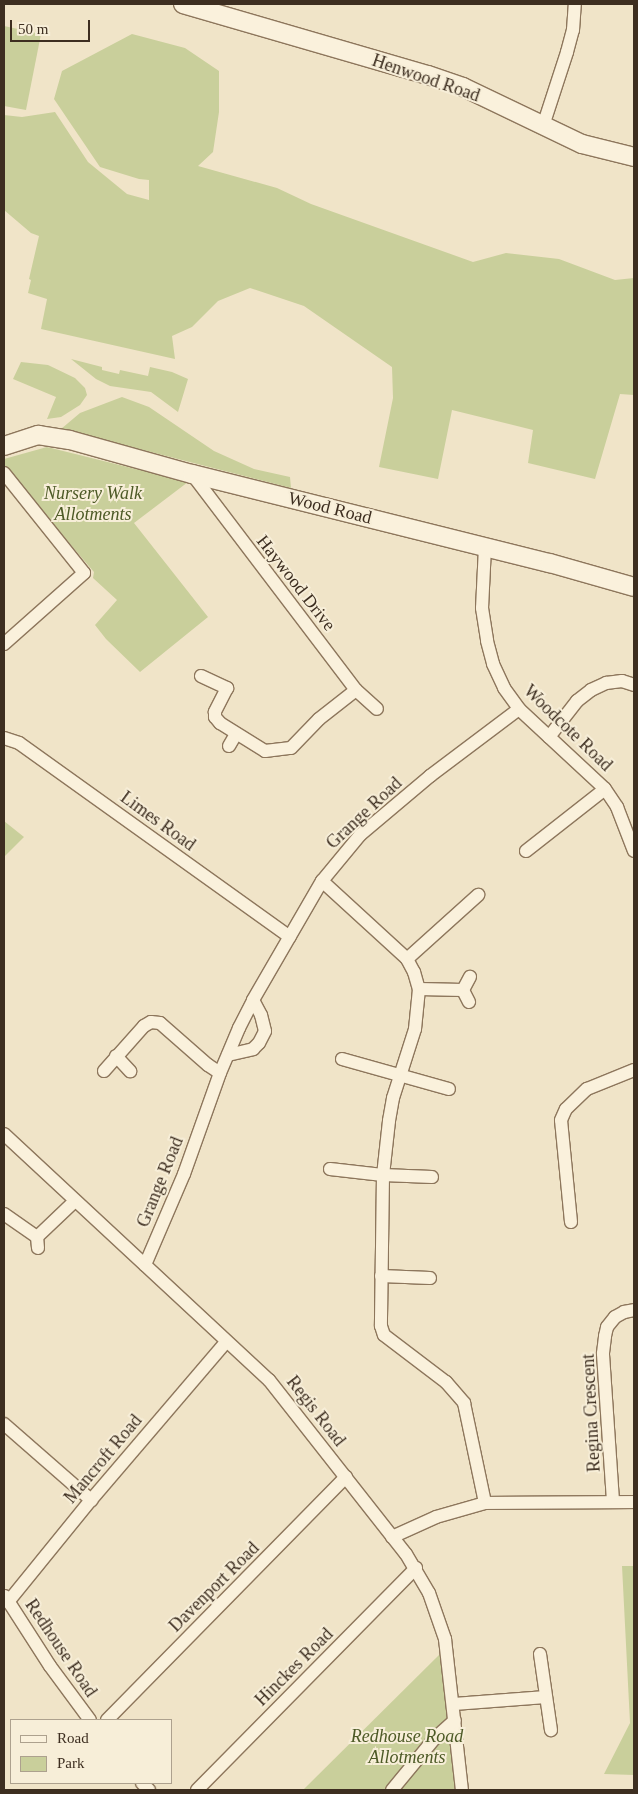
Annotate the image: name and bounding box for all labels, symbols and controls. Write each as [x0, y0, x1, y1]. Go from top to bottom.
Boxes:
scale bar [12, 10, 92, 42]
text: 50 m [18, 21, 48, 37]
street label: Henwood Road [369, 49, 483, 107]
park label: Nursery Walk Allotments [44, 483, 142, 526]
street label: Wood Road [286, 487, 374, 529]
street label: Haywood Drive [252, 531, 340, 635]
street label: Woodcote Road [519, 680, 617, 776]
street label: Grange Road [322, 773, 406, 853]
street label: Limes Road [116, 787, 200, 855]
street label: Grange Road [132, 1134, 188, 1230]
street label: Regina Crescent [577, 1353, 605, 1473]
street label: Regis Road [282, 1371, 350, 1451]
street label: Mancroft Road [60, 1410, 146, 1508]
street label: Davenport Road [164, 1537, 264, 1637]
street label: Redhouse Road [20, 1595, 102, 1701]
street label: Hinckes Road [250, 1623, 338, 1711]
legend [10, 1719, 172, 1784]
park label: Redhouse Road Allotments [351, 1726, 463, 1768]
text: Road [57, 1730, 89, 1746]
text: Park [57, 1755, 85, 1771]

